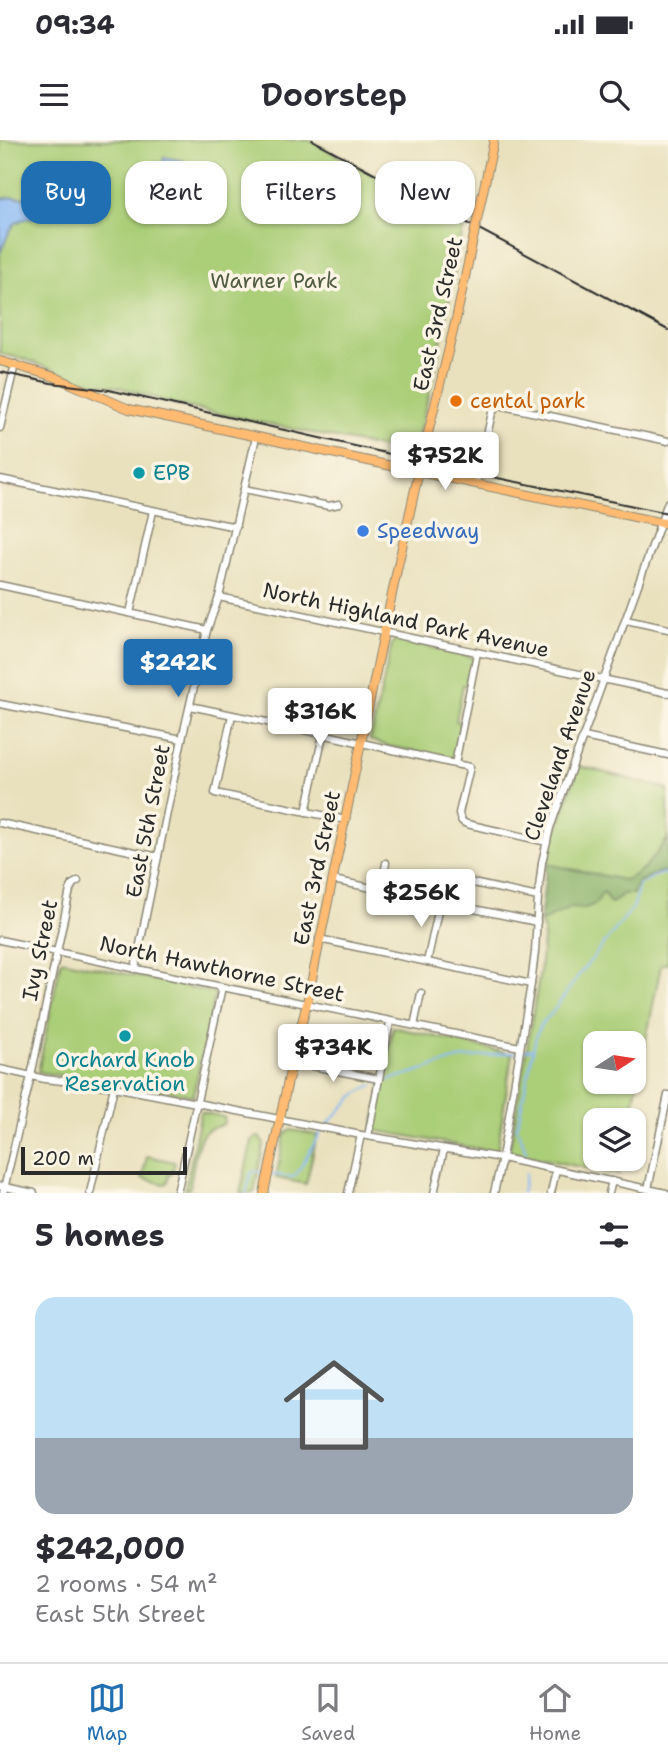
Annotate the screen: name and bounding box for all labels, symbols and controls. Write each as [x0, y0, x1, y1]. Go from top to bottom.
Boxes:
text: 09:34 [35, 7, 115, 42]
text: Doorstep [261, 73, 407, 116]
icon: menu [35, 76, 73, 114]
icon: search [595, 76, 633, 114]
chip: Buy [21, 161, 111, 224]
chip: Rent [125, 161, 227, 224]
chip: Filters [241, 161, 361, 224]
chip: New [375, 161, 475, 224]
street label: East 3rd Street [407, 234, 469, 394]
park label: Warner Park [210, 267, 338, 295]
place label: cental park [470, 387, 586, 415]
marker: cental park [448, 393, 464, 409]
pin: $752K [396, 432, 494, 492]
text: $752K [407, 440, 483, 470]
place label: EPB [153, 459, 190, 487]
marker: EPB [131, 465, 147, 481]
place label: Speedway [377, 517, 479, 545]
marker: Speedway [355, 523, 371, 539]
street label: North Highland Park Avenue [260, 576, 552, 664]
pin: $242K [129, 640, 227, 699]
text: $242K [139, 647, 217, 677]
street label: Cleveland Avenue [518, 665, 602, 845]
pin: $316K [271, 688, 369, 748]
text: $316K [284, 696, 356, 726]
street label: East 5th Street [119, 742, 177, 900]
street label: East 3rd Street [287, 788, 347, 948]
pin: $256K [372, 870, 470, 929]
text: $256K [382, 877, 460, 907]
street label: Ivy Street [16, 897, 64, 1003]
street label: North Hawthorne Street [97, 929, 347, 1009]
pin: $734K [284, 1024, 382, 1084]
marker: Orchard Knob Reservation [117, 1028, 133, 1044]
north arrow [583, 1031, 646, 1094]
map controls [583, 1031, 646, 1171]
text: $734K [294, 1032, 372, 1062]
place label: Orchard Knob Reservation [55, 1046, 195, 1098]
button: layers [583, 1108, 646, 1171]
scale bar [21, 1144, 187, 1176]
text: 200 m [32, 1146, 94, 1171]
text: 5 homes [35, 1215, 165, 1256]
icon: filters [595, 1216, 633, 1254]
icon: home [271, 1342, 397, 1468]
text: $242,000 [35, 1528, 185, 1569]
text: 2 rooms · 54 m² [35, 1569, 218, 1599]
text: East 5th Street [35, 1599, 206, 1629]
tab: Map [87, 1679, 128, 1746]
tab: Saved [301, 1679, 355, 1746]
tab: Home [529, 1679, 581, 1746]

